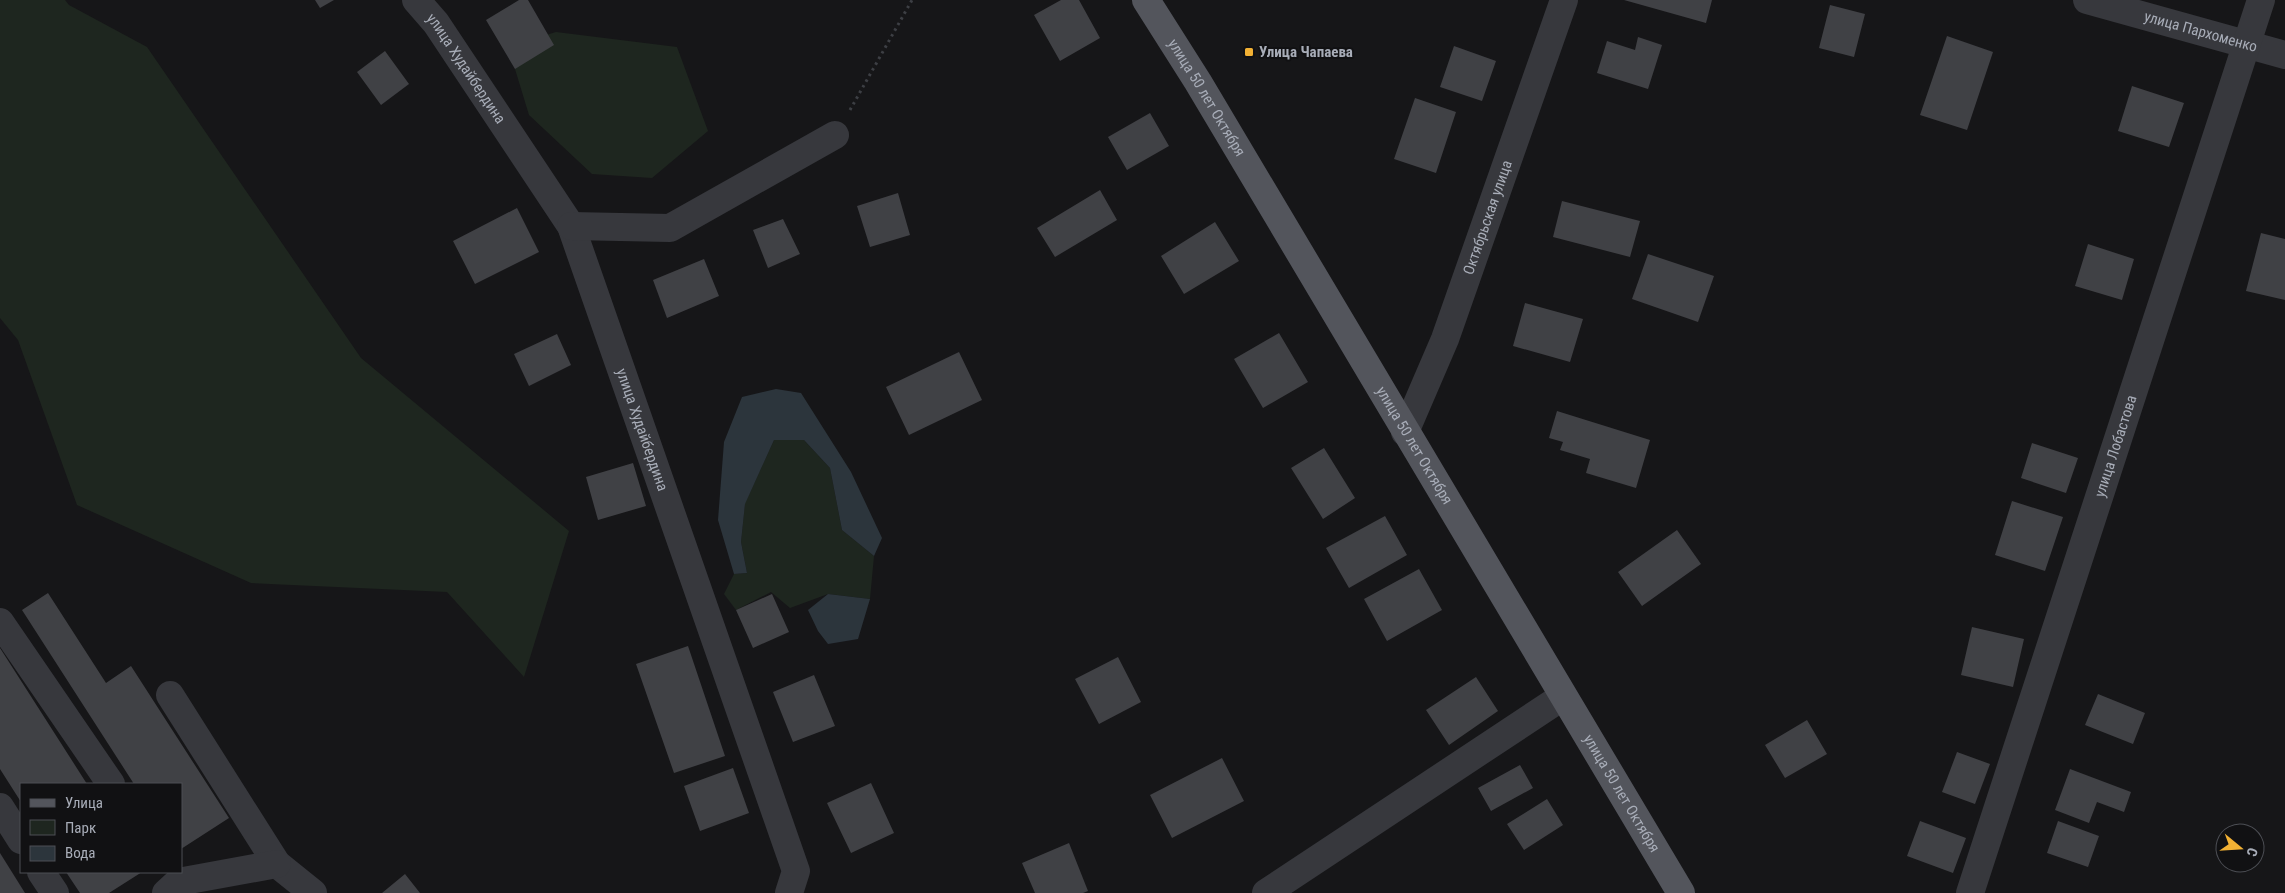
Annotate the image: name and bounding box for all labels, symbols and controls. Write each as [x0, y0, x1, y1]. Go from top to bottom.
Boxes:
street label: улица Пархоменко [2142, 7, 2259, 56]
street label: улица Худайбердина [423, 10, 509, 127]
street label: улица 50 лет Октября [1164, 36, 1249, 160]
place label: Улица Чапаева [1259, 43, 1353, 61]
marker: Улица Чапаева [1243, 46, 1255, 58]
street label: Октябрьская улица [1459, 158, 1516, 277]
street label: улица Худайбердина [612, 366, 672, 493]
street label: улица 50 лет Октября [1372, 383, 1456, 508]
street label: улица Лобастова [2091, 393, 2141, 499]
street label: улица 50 лет Октября [1580, 731, 1664, 856]
legend [20, 783, 182, 873]
text: Улица [65, 794, 103, 812]
text: Парк [65, 819, 96, 837]
north arrow [2215, 823, 2265, 873]
text: Вода [65, 844, 95, 862]
text: С [2244, 846, 2261, 858]

